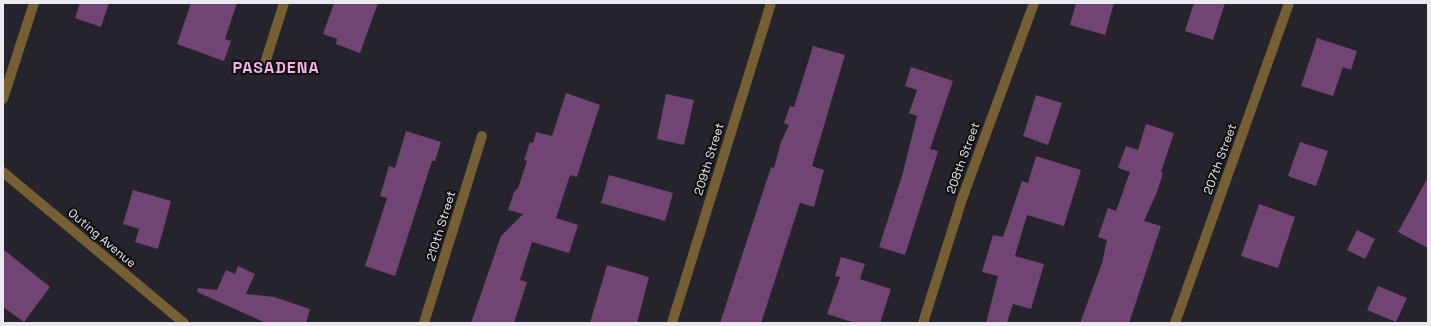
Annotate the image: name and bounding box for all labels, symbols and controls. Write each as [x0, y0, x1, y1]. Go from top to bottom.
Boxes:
district label: PASADENA [232, 57, 320, 78]
street label: 208th Street [943, 120, 983, 196]
street label: 209th Street [690, 121, 728, 197]
street label: 207th Street [1200, 121, 1240, 197]
street label: 210th Street [423, 189, 459, 263]
street label: Outing Avenue [65, 205, 139, 271]

